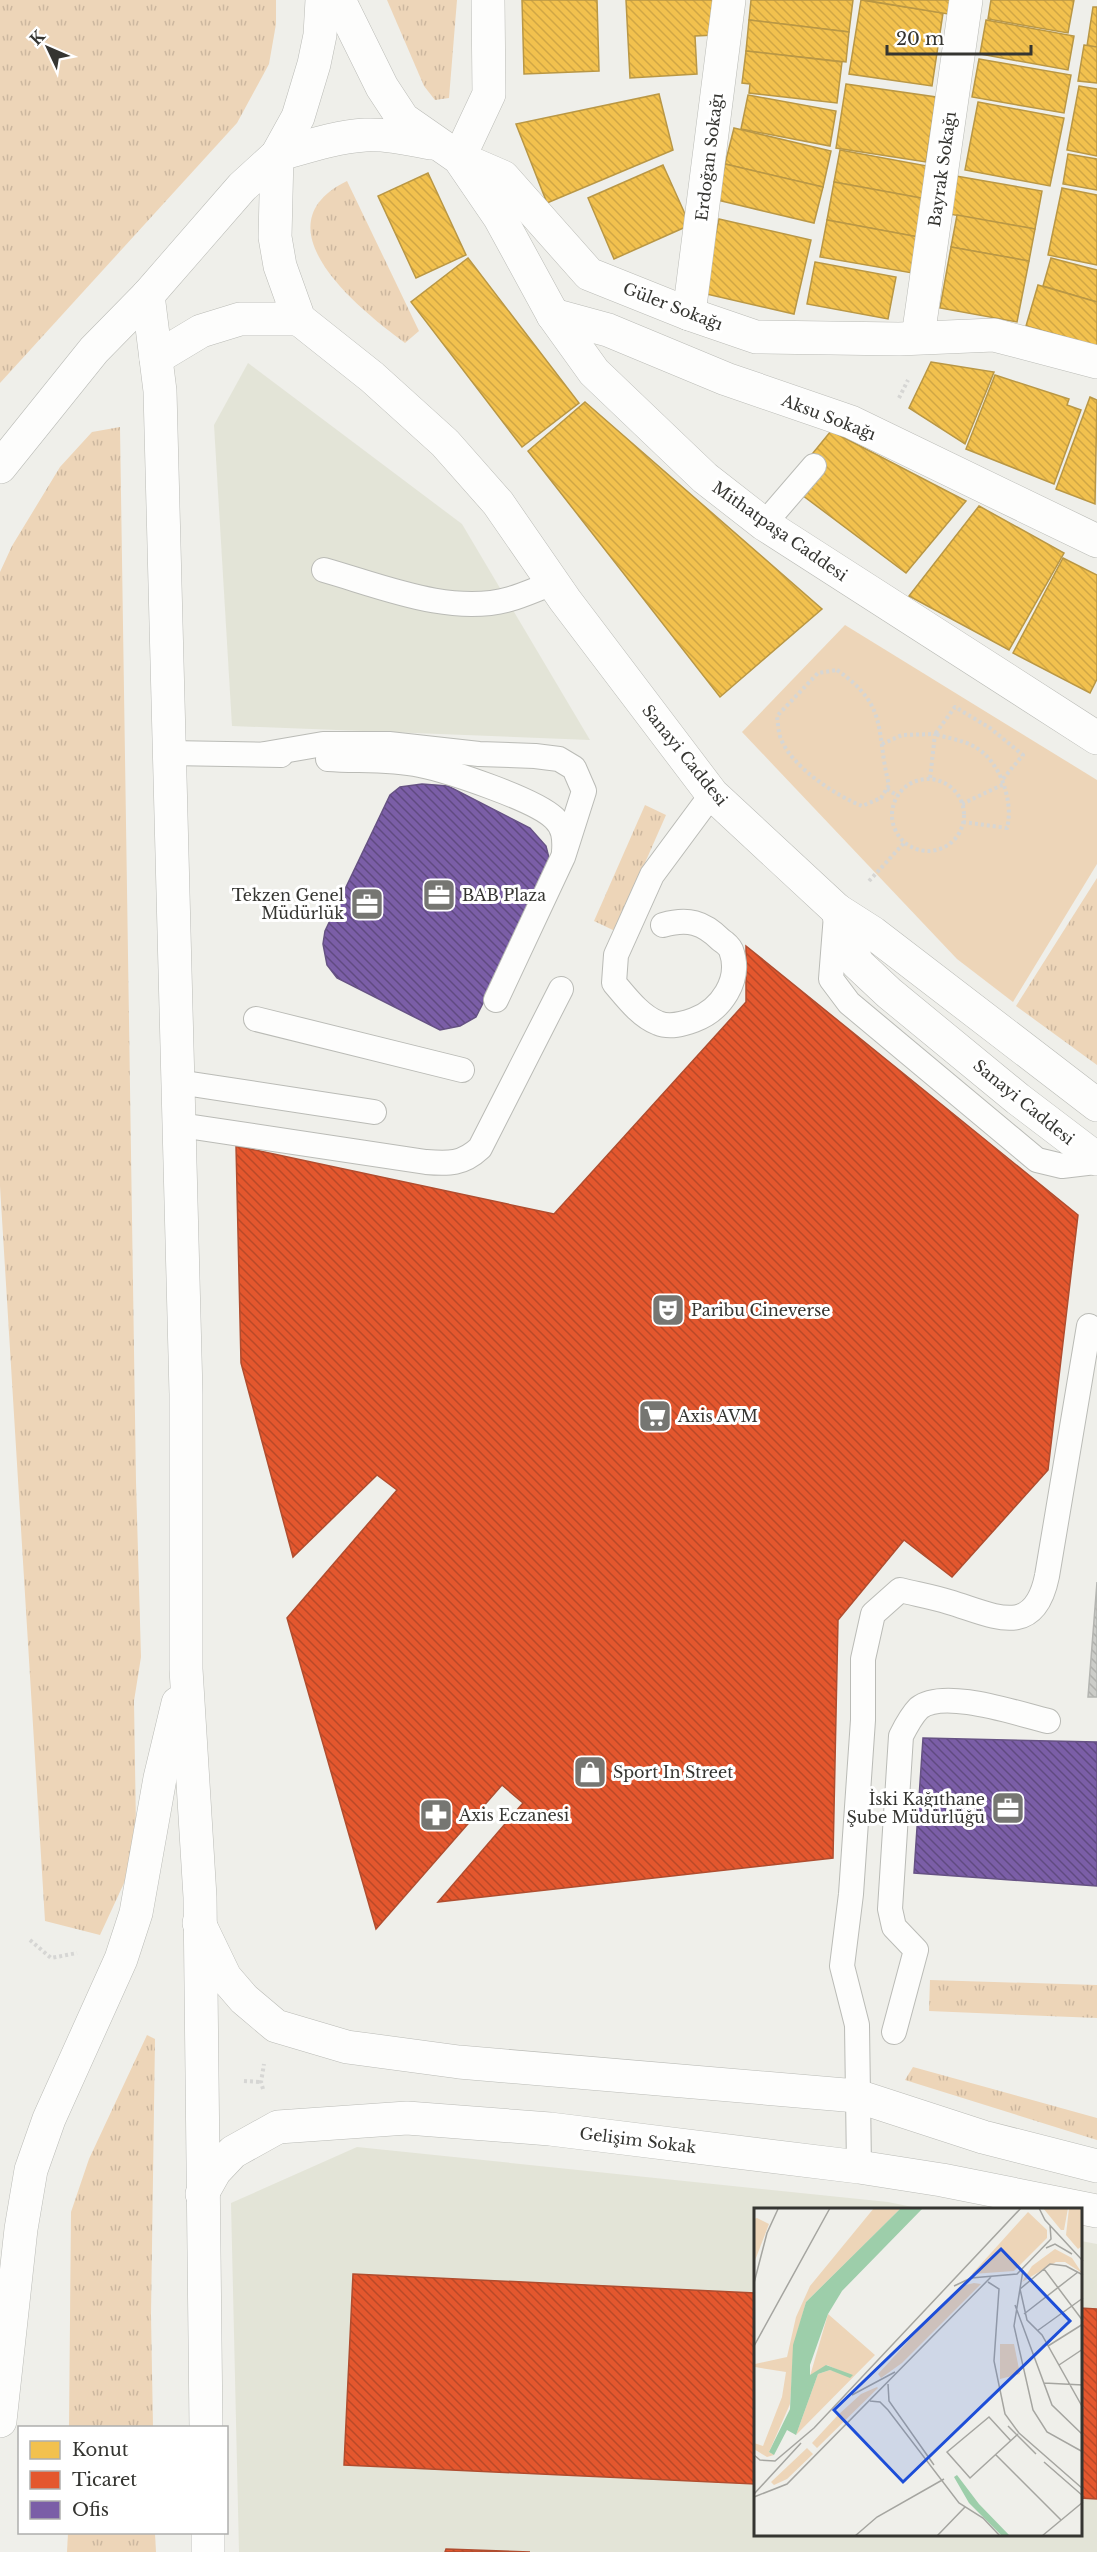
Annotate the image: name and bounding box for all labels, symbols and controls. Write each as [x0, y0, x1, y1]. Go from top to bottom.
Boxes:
north arrow [18, 18, 78, 78]
scale bar [887, 18, 1031, 56]
text: K [25, 25, 50, 49]
text: 20 m [896, 28, 944, 50]
street label: Erdoğan Sokağı [691, 91, 727, 222]
street label: Bayrak Sokağı [924, 109, 960, 228]
street label: Güler Sokağı [620, 278, 726, 334]
street label: Aksu Sokağı [778, 390, 879, 444]
street label: Mithatpaşa Caddesi [709, 477, 852, 585]
street label: Sanayi Caddesi [638, 700, 732, 810]
office icon: BAB Plaza [421, 877, 457, 913]
place label: Tekzen Genel Müdürlük [232, 885, 344, 923]
place label: BAB Plaza [462, 885, 546, 905]
office icon: Tekzen Genel Müdürlük [349, 886, 385, 922]
street label: Sanayi Caddesi [969, 1055, 1079, 1149]
theatre icon: Paribu Cineverse [650, 1292, 686, 1328]
place label: Paribu Cineverse [691, 1300, 830, 1320]
supermarket icon: Axis AVM [637, 1398, 673, 1434]
place label: Axis AVM [677, 1406, 758, 1426]
shop icon: Sport In Street [572, 1754, 608, 1790]
place label: Sport In Street [613, 1762, 733, 1782]
place label: İski Kağıthane Şube Müdürlüğü [847, 1789, 985, 1827]
office icon: İski Kağıthane Şube Müdürlüğü [990, 1790, 1026, 1826]
pharmacy icon: Axis Eczanesi [418, 1797, 454, 1833]
place label: Axis Eczanesi [458, 1805, 570, 1825]
street label: Gelişim Sokak [578, 2123, 698, 2157]
inset map [754, 2208, 1082, 2537]
legend [18, 2426, 228, 2534]
text: Konut [72, 2439, 129, 2461]
text: Ticaret [72, 2469, 137, 2491]
text: Ofis [72, 2499, 109, 2521]

